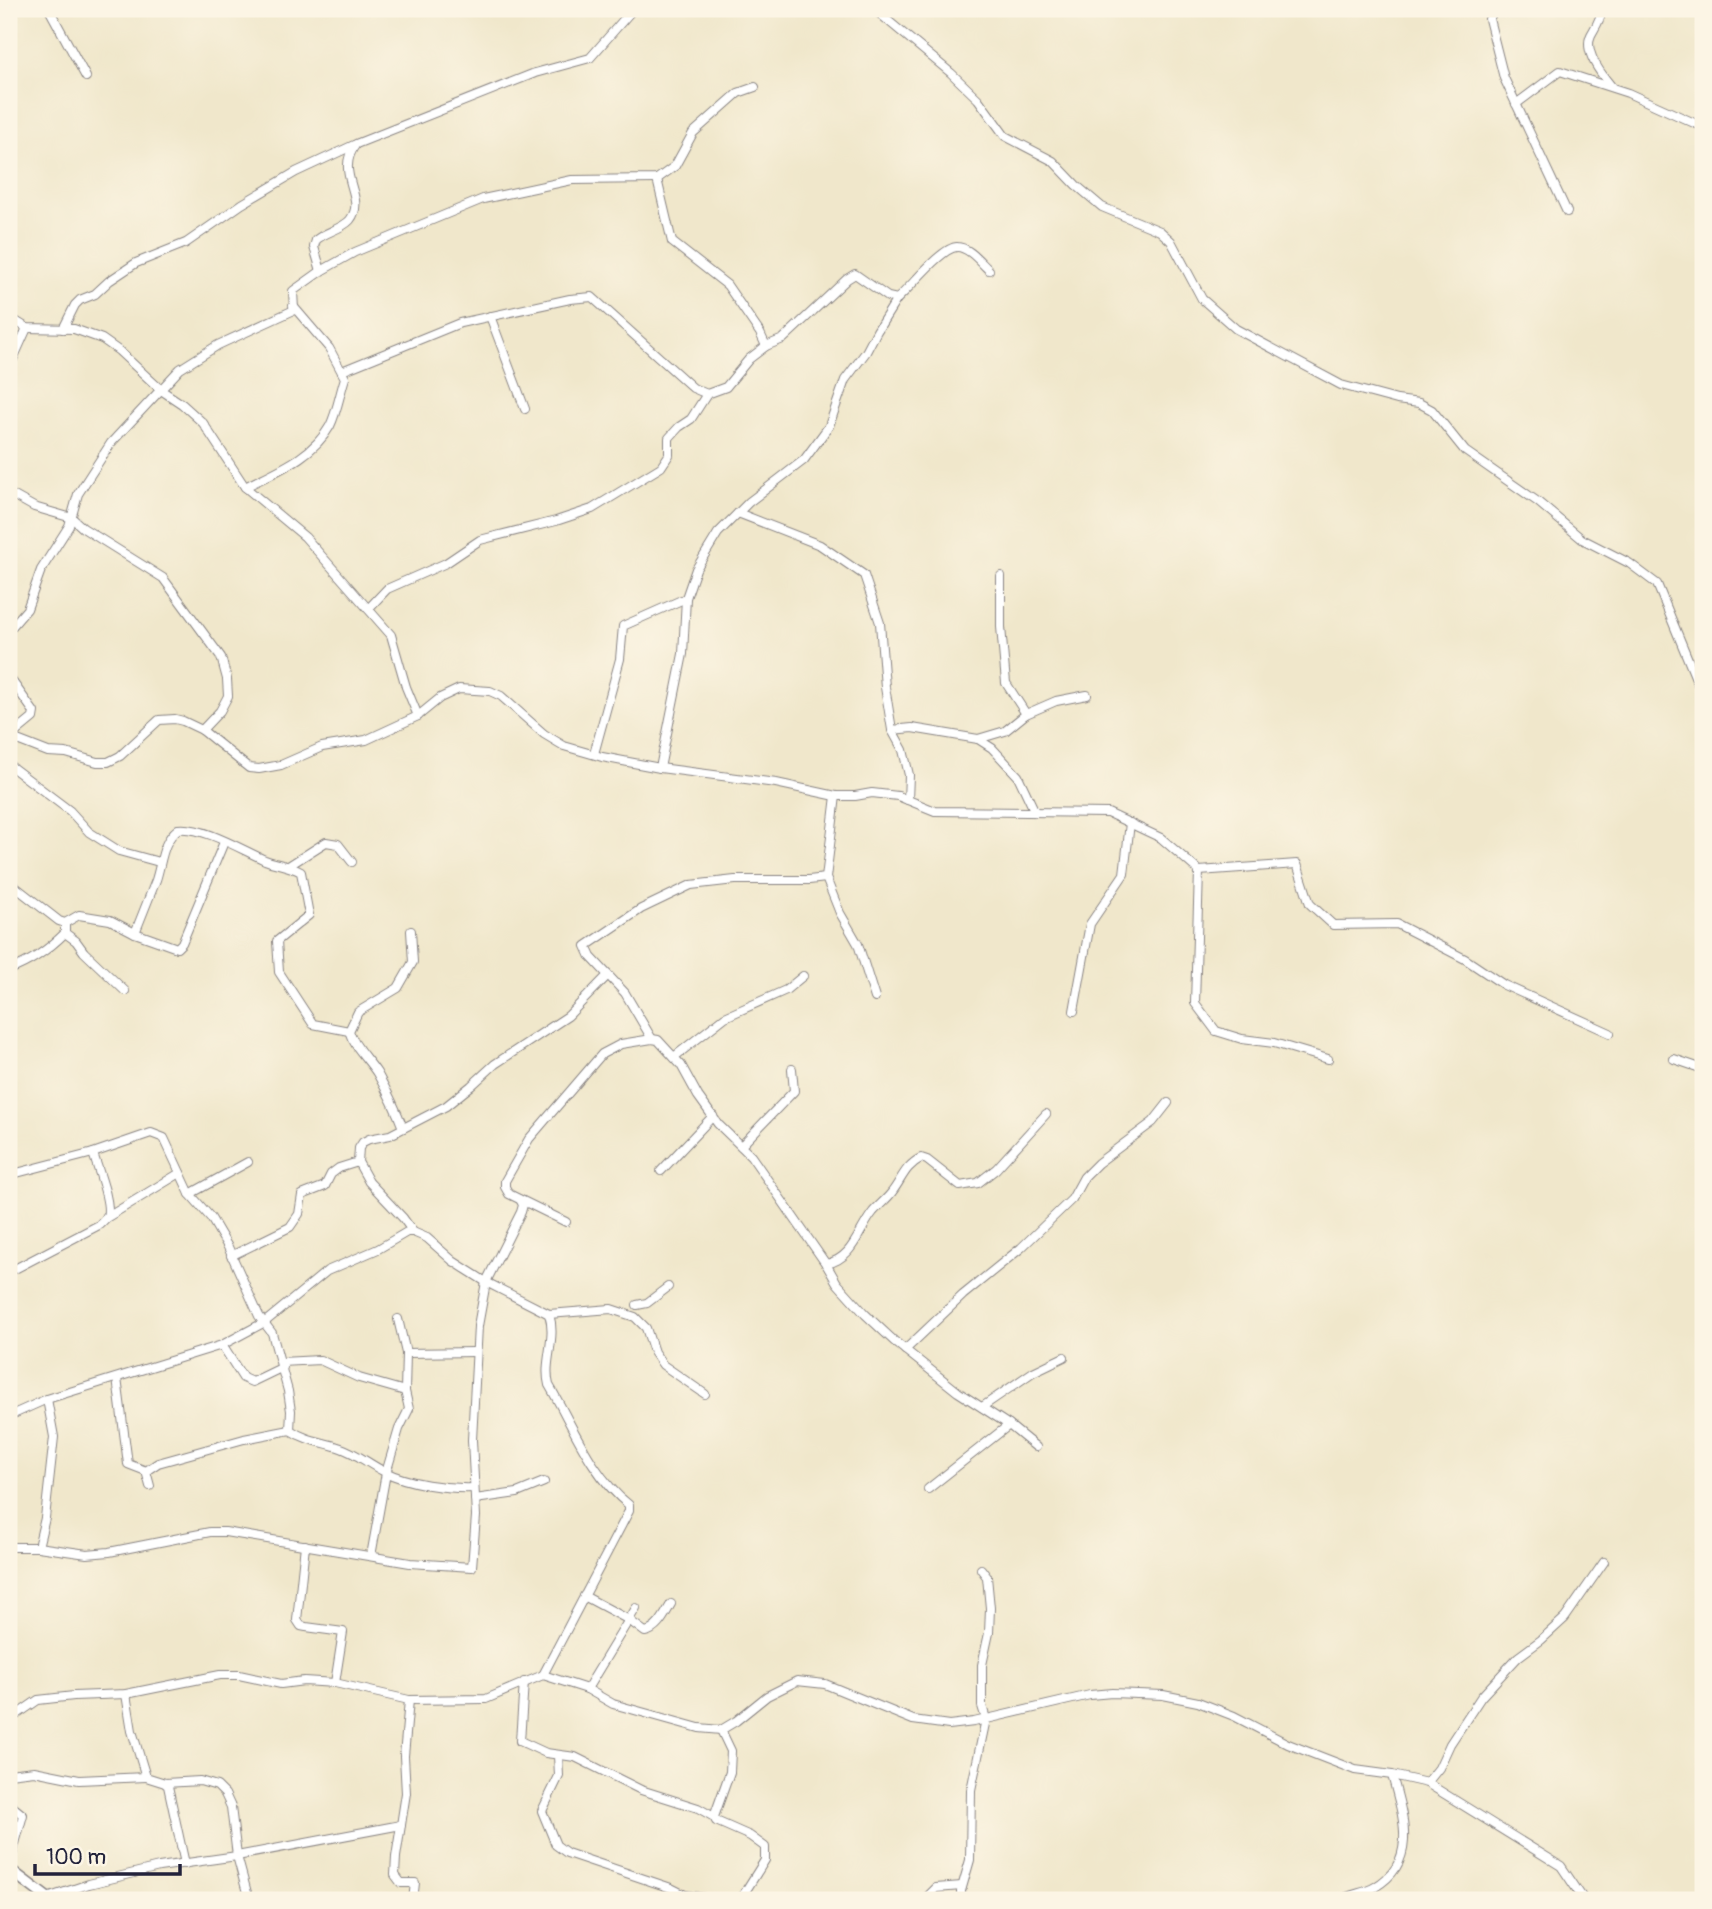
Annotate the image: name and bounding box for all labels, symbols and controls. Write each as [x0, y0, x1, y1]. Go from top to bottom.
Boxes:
scale bar [35, 1832, 180, 1876]
text: 100 m [46, 1844, 106, 1871]

